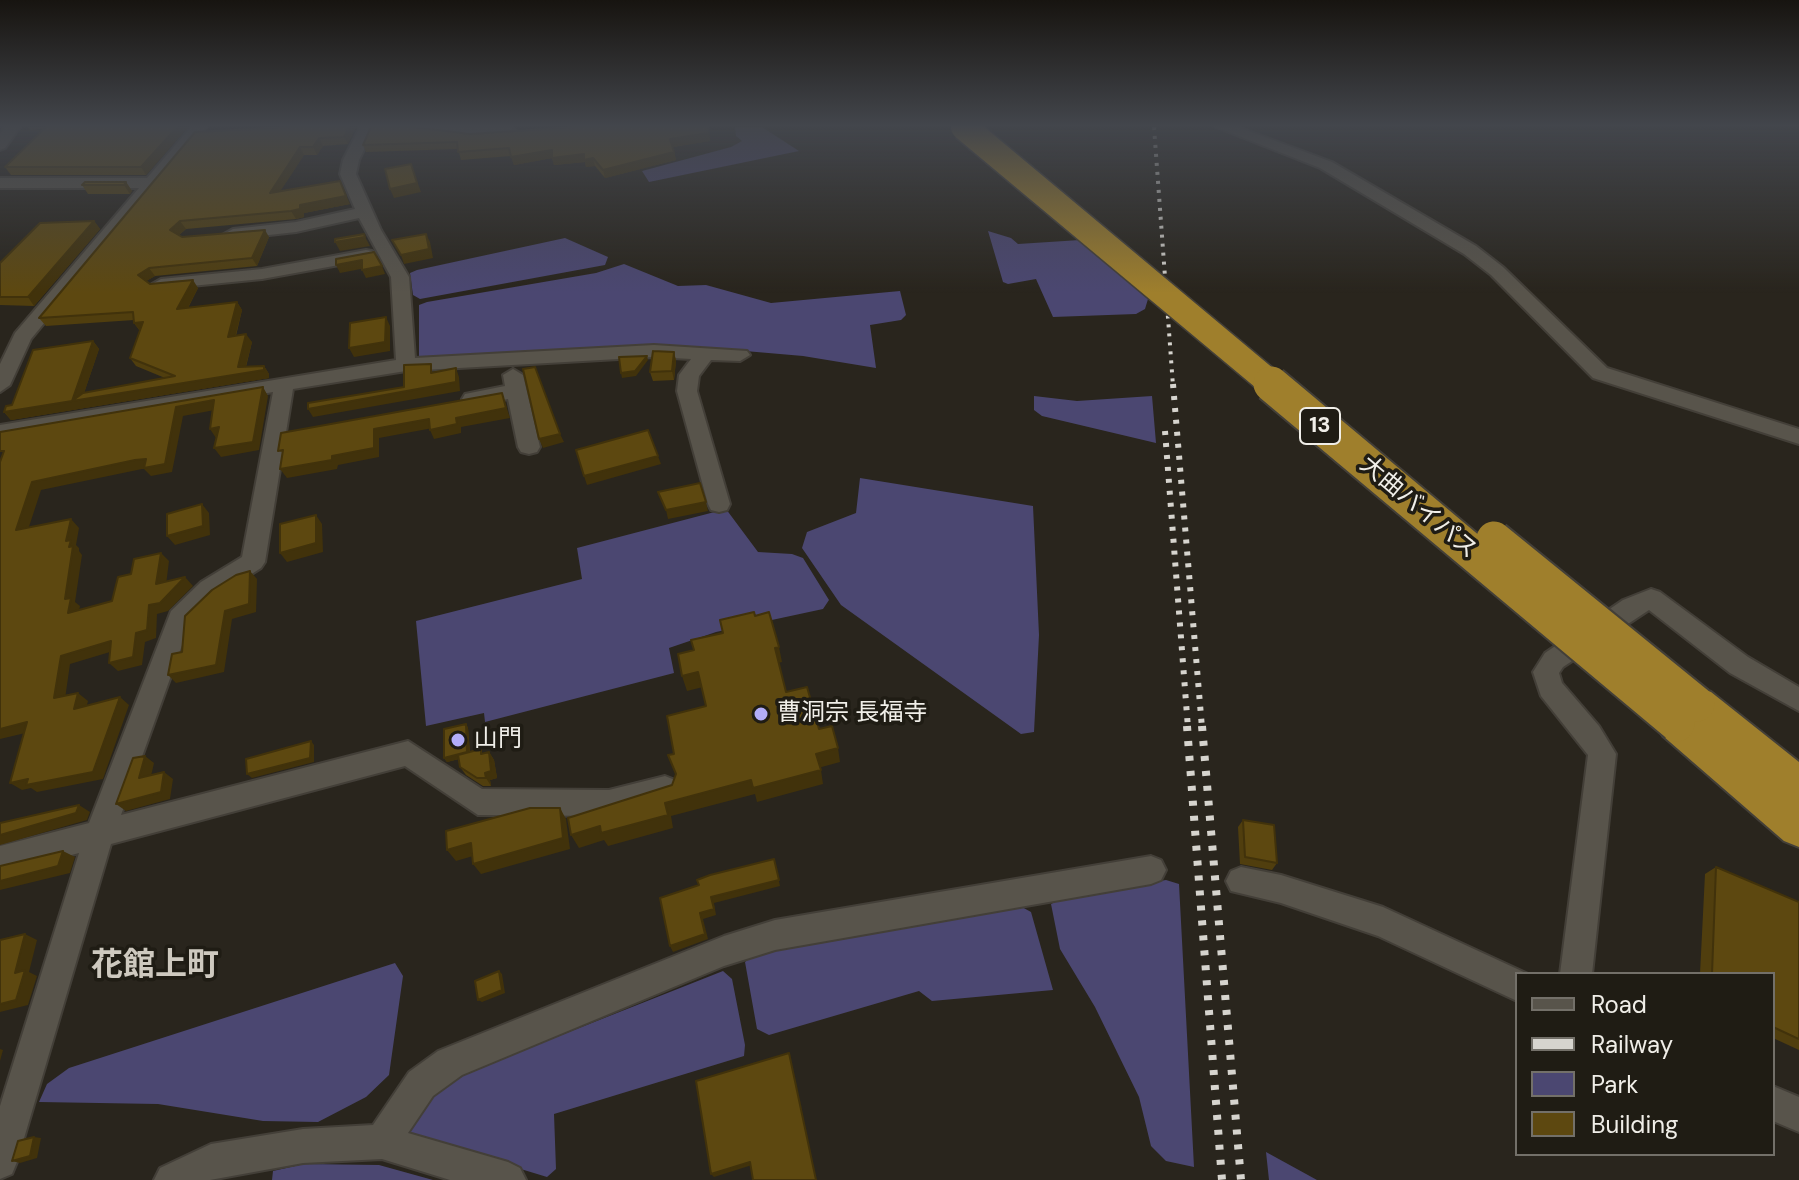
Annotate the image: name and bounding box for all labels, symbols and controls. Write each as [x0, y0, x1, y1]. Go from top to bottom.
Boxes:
road number: 13 [1300, 408, 1340, 444]
street label: 大曲バイパス [1354, 451, 1482, 565]
place label: 曹洞宗 長福寺 [777, 700, 927, 728]
marker: 曹洞宗 長福寺 [752, 705, 770, 723]
place label: 山門 [474, 726, 522, 754]
marker: 山門 [449, 731, 467, 749]
district label: 花館上町 [91, 948, 219, 986]
legend [1515, 972, 1775, 1156]
text: Road [1591, 989, 1647, 1020]
text: Railway [1591, 1029, 1673, 1060]
text: Park [1591, 1069, 1638, 1100]
text: Building [1591, 1109, 1678, 1140]

